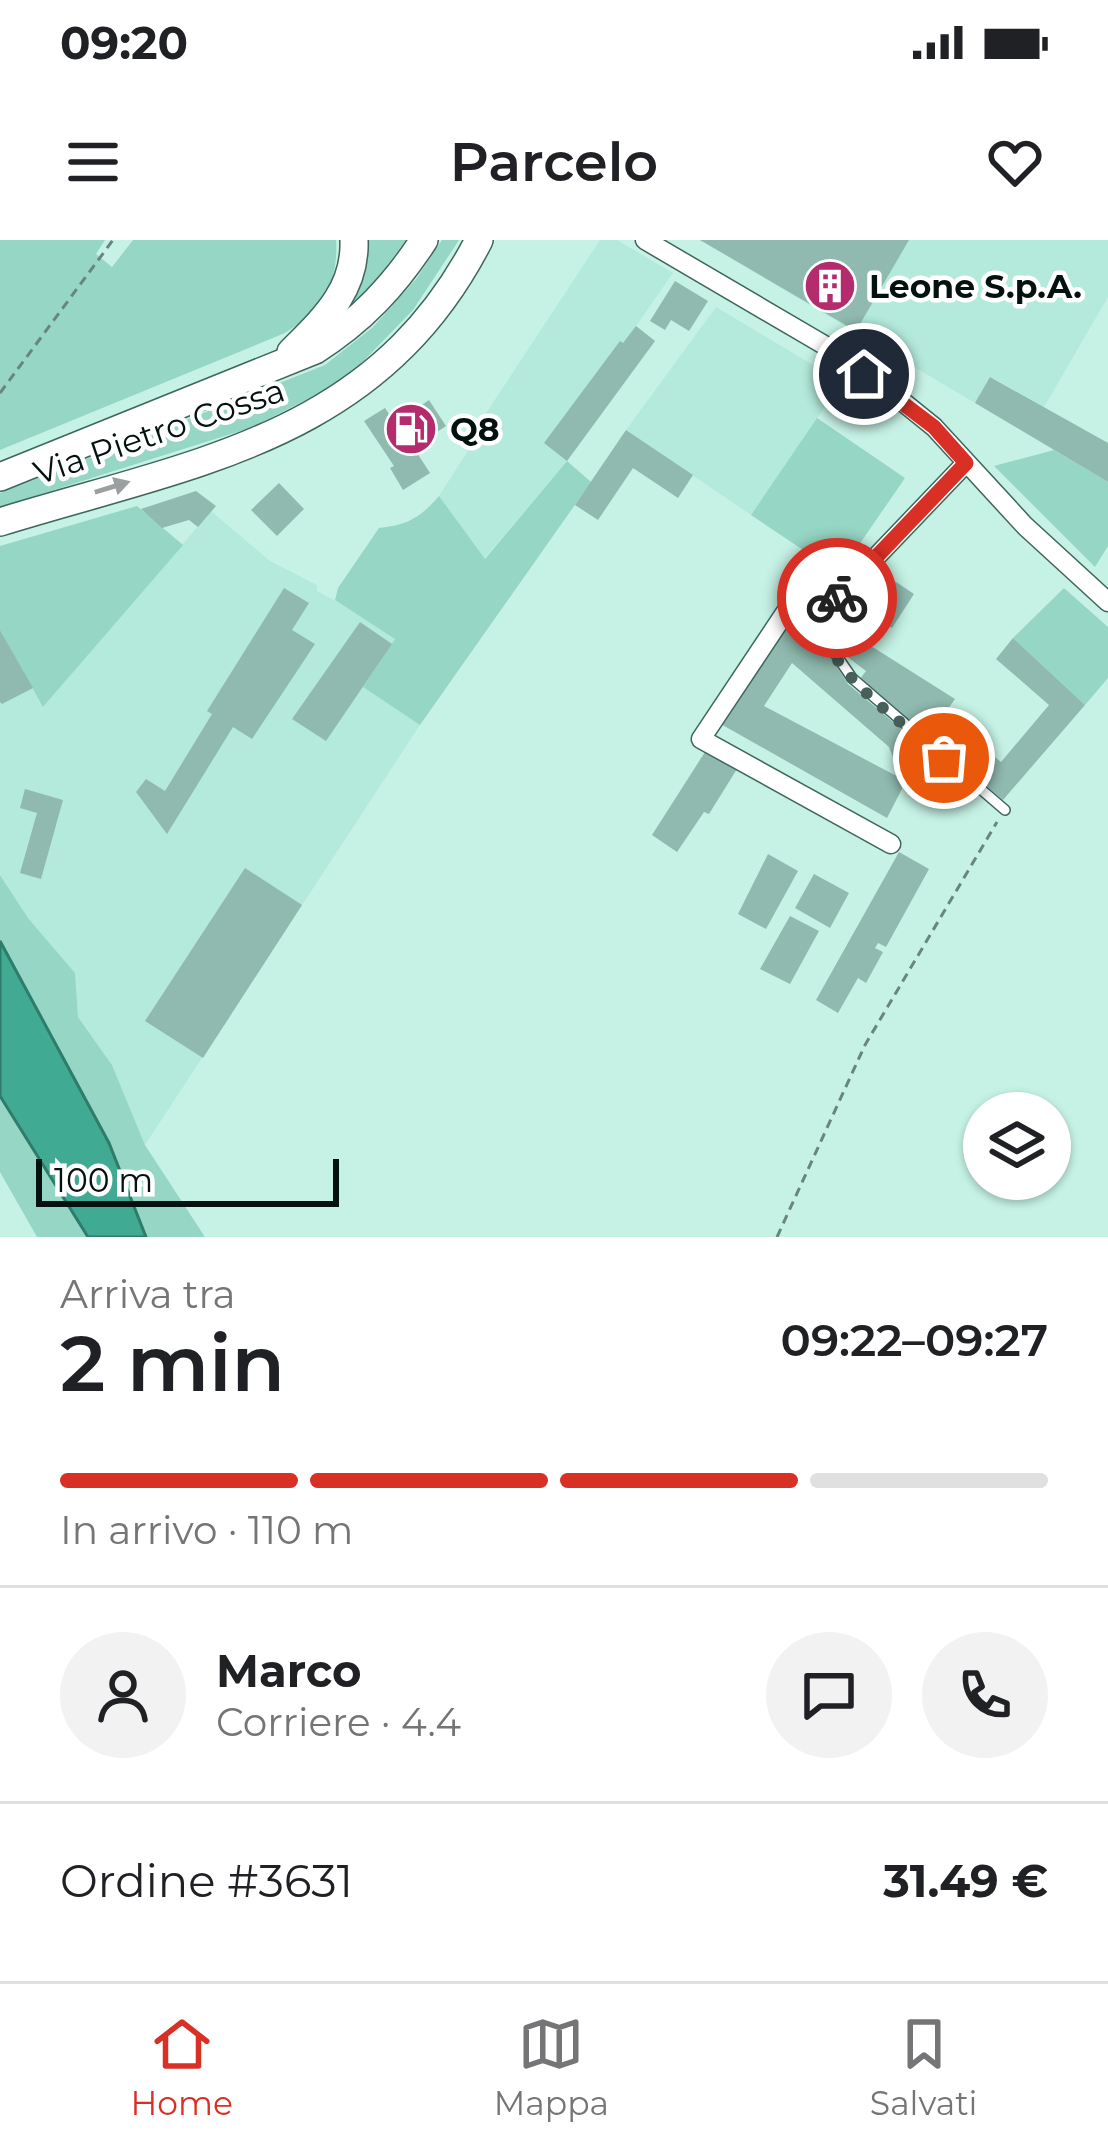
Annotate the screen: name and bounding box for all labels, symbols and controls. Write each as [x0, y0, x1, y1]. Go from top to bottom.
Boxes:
text: 09:20 [60, 15, 188, 70]
icon: menu [60, 129, 126, 195]
text: Parcelo [450, 129, 658, 195]
icon: heart [982, 129, 1048, 195]
building icon: Leone S.p.A. [802, 258, 858, 314]
place label: Leone S.p.A. [869, 266, 1082, 306]
pin [813, 323, 915, 425]
icon: home [831, 341, 897, 407]
street label: Via Pietro Cossa [28, 369, 290, 493]
fuel station icon: Q8 [383, 401, 439, 457]
place label: Q8 [450, 409, 500, 449]
one-way arrow [94, 477, 131, 496]
courier [777, 538, 897, 658]
icon: bike [804, 565, 870, 631]
pin [893, 707, 995, 809]
icon: bag [911, 725, 977, 791]
map controls [963, 1092, 1071, 1200]
button: layers [963, 1092, 1071, 1200]
scale bar [36, 1153, 339, 1206]
text: 100 m [54, 1160, 153, 1200]
text: Arriva tra [60, 1270, 236, 1318]
text: 09:22–09:27 [781, 1312, 1048, 1367]
text: 2 min [60, 1315, 285, 1411]
text: In arrivo · 110 m [60, 1506, 353, 1554]
button: person [60, 1632, 186, 1758]
button: chat [766, 1632, 892, 1758]
button: phone [922, 1632, 1048, 1758]
text: Marco [216, 1643, 362, 1698]
text: Corriere · 4.4 [216, 1698, 461, 1746]
text: Ordine #3631 [60, 1853, 353, 1908]
text: 31.49 € [883, 1853, 1048, 1908]
tab: Home [130, 2011, 233, 2123]
tab: Mappa [494, 2011, 609, 2123]
tab: Salvati [870, 2011, 978, 2123]

